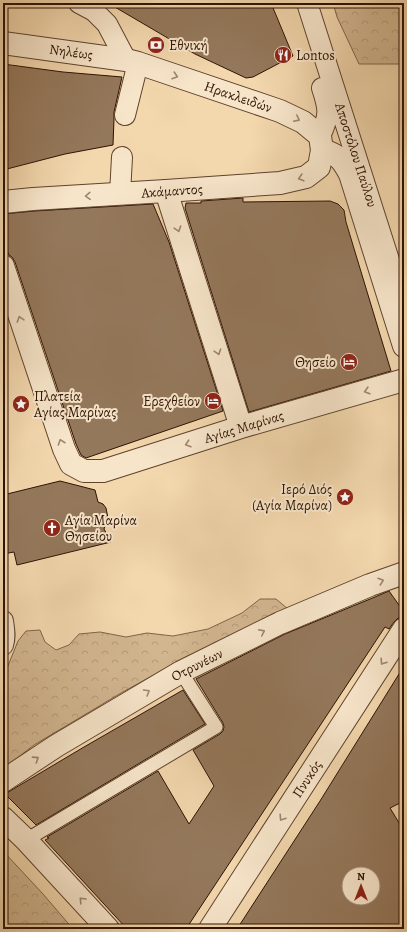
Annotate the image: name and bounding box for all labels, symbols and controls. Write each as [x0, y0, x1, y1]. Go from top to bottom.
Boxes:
bank icon: Εθνική [146, 35, 166, 55]
place label: Εθνική [169, 36, 208, 55]
street label: Νηλέως [48, 40, 94, 64]
restaurant icon: Lontos [273, 45, 293, 65]
place label: Lontos [296, 46, 335, 65]
one-way arrow [172, 71, 179, 79]
street label: Ηρακλειδών [202, 77, 275, 118]
street label: Αποστόλου Παύλου [330, 99, 382, 210]
one-way arrow [293, 114, 301, 122]
one-way arrow [297, 173, 304, 182]
street label: Ακάμαντος [140, 179, 203, 203]
one-way arrow [85, 191, 91, 200]
one-way arrow [173, 225, 182, 232]
one-way arrow [16, 315, 25, 322]
one-way arrow [213, 349, 221, 356]
hotel icon: Θησείο [339, 352, 359, 372]
place label: Θησείο [295, 353, 336, 372]
one-way arrow [363, 386, 370, 395]
place label: Πλατεία Αγίας Μαρίνας [33, 387, 116, 422]
hotel icon: Ερεχθείον [203, 391, 223, 411]
place label: Ερεχθείον [143, 392, 200, 411]
place icon: Πλατεία Αγίας Μαρίνας [11, 394, 31, 414]
street label: Αγίας Μαρίνας [201, 406, 286, 448]
one-way arrow [57, 438, 66, 445]
one-way arrow [185, 439, 192, 447]
place label: Ιερό Διός (Αγία Μαρίνα) [252, 480, 332, 515]
place icon: Ιερό Διός (Αγία Μαρίνα) [335, 487, 355, 507]
place label: Αγία Μαρίνα Θησείου [64, 511, 137, 546]
church icon: Αγία Μαρίνα Θησείου [42, 518, 62, 538]
one-way arrow [378, 577, 385, 586]
one-way arrow [258, 629, 265, 637]
street label: Οτρυνέων [168, 644, 226, 686]
one-way arrow [380, 658, 388, 665]
one-way arrow [143, 690, 150, 697]
street label: Πνυκός [288, 756, 326, 802]
one-way arrow [31, 757, 38, 764]
one-way arrow [279, 814, 287, 821]
north arrow [341, 866, 381, 906]
text: N [357, 869, 365, 884]
one-way arrow [79, 898, 86, 905]

